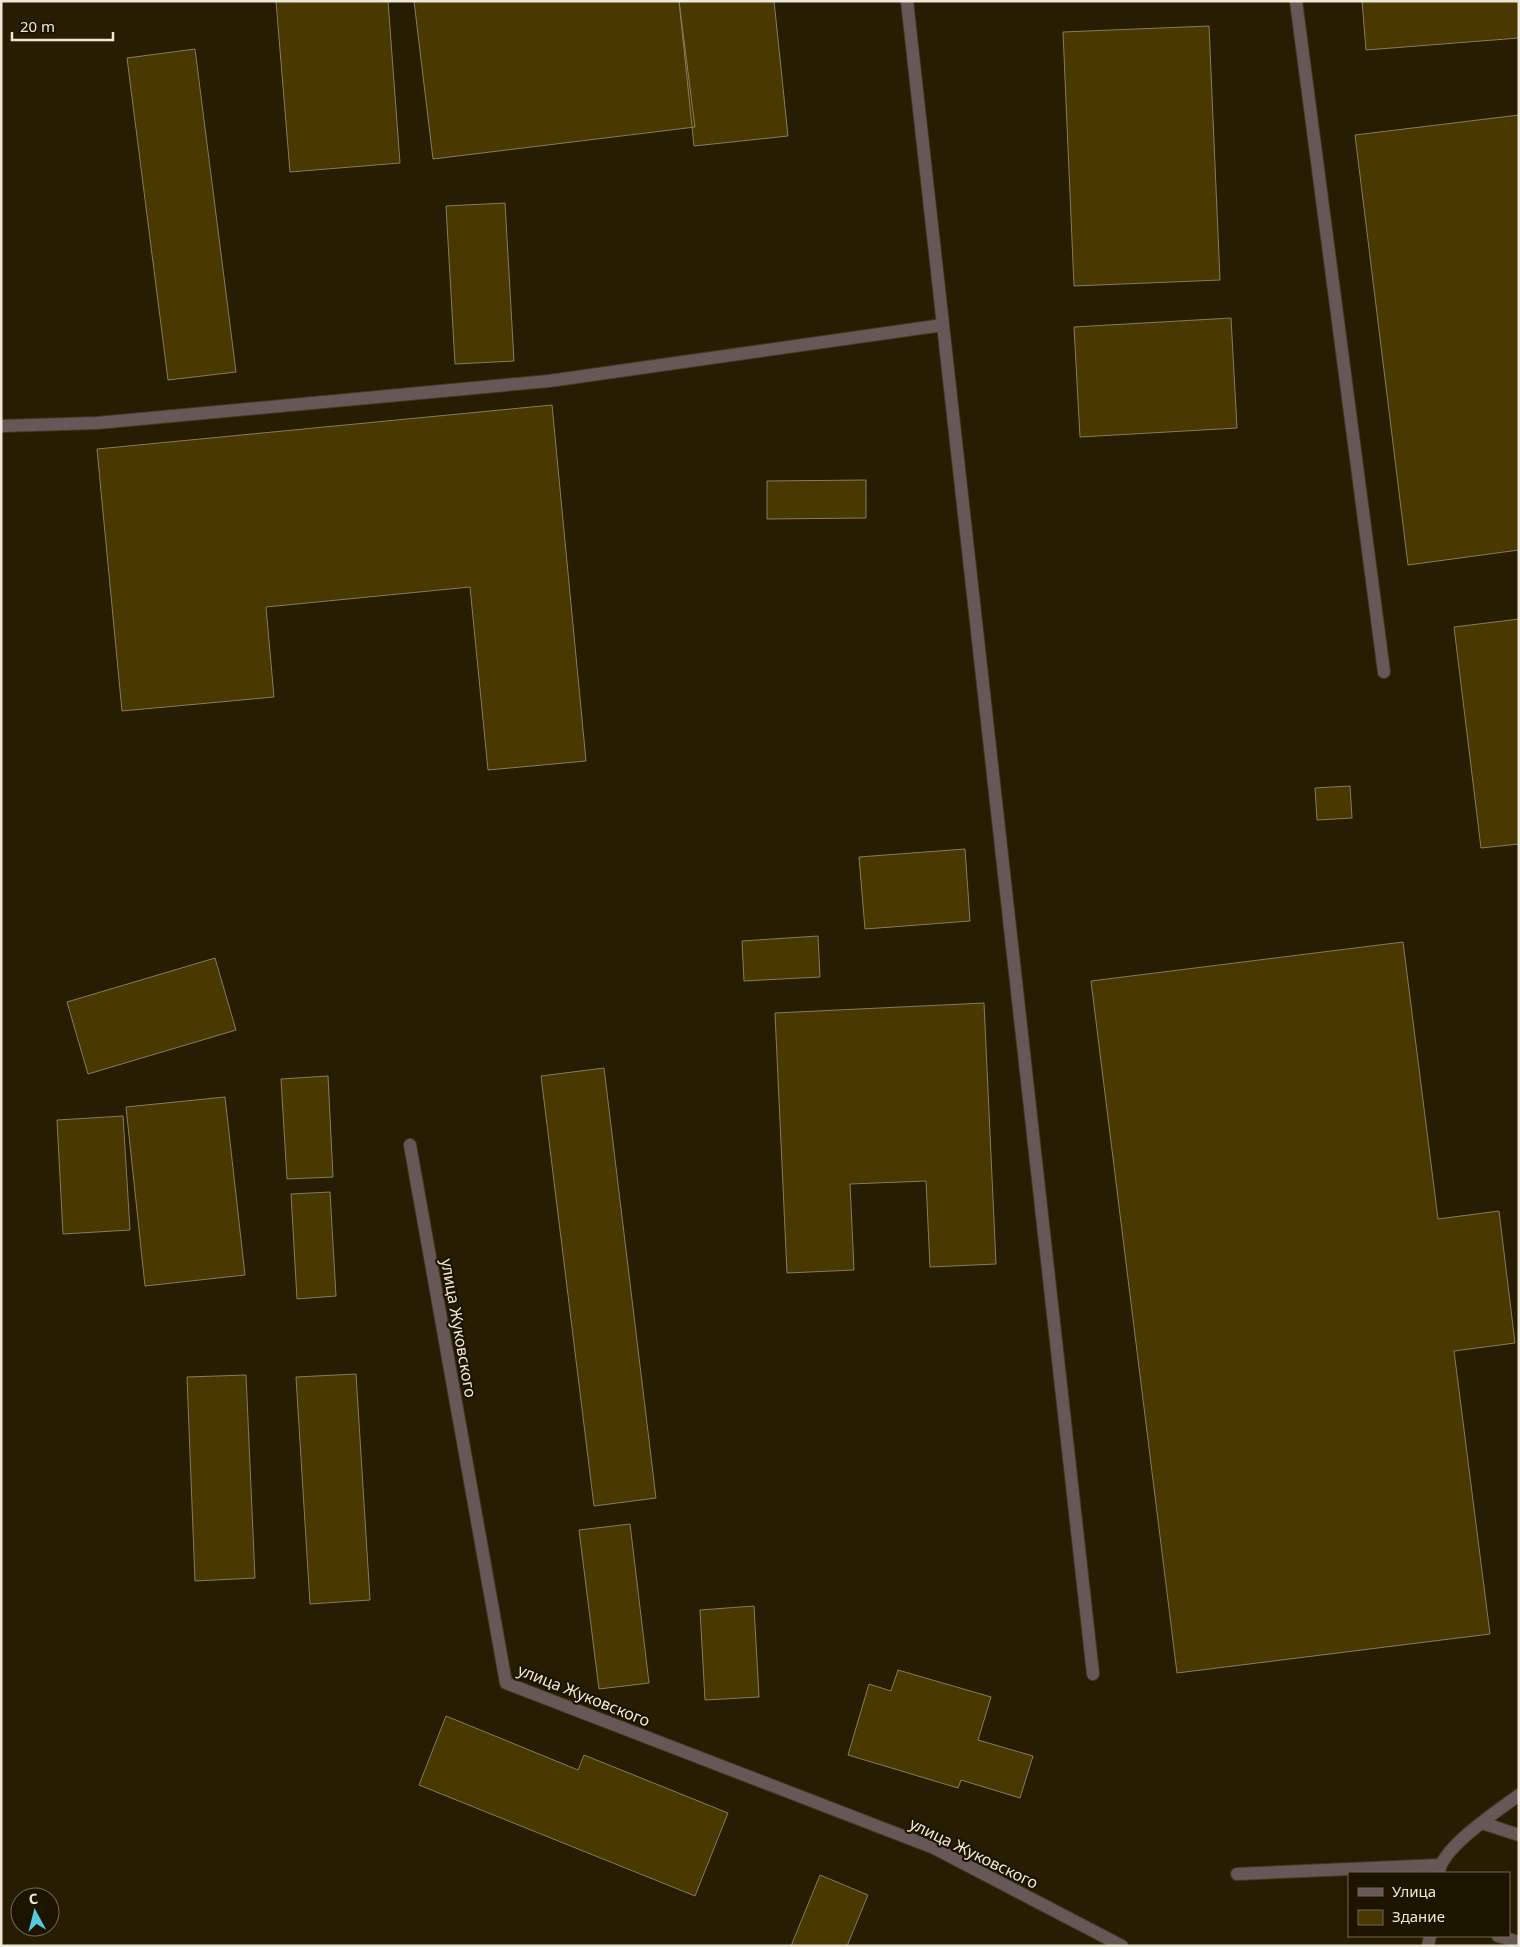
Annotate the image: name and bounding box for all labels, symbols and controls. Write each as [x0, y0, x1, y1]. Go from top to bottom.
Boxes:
scale bar [12, 10, 114, 42]
text: 20 m [20, 16, 55, 36]
street label: улица Жуковского [436, 1257, 482, 1399]
street label: улица Жуковского [515, 1658, 653, 1732]
street label: улица Жуковского [906, 1812, 1042, 1894]
legend [1348, 1872, 1510, 1937]
text: Улица [1392, 1881, 1436, 1901]
north arrow [10, 1887, 60, 1937]
text: С [28, 1889, 39, 1909]
text: Здание [1392, 1906, 1445, 1926]

